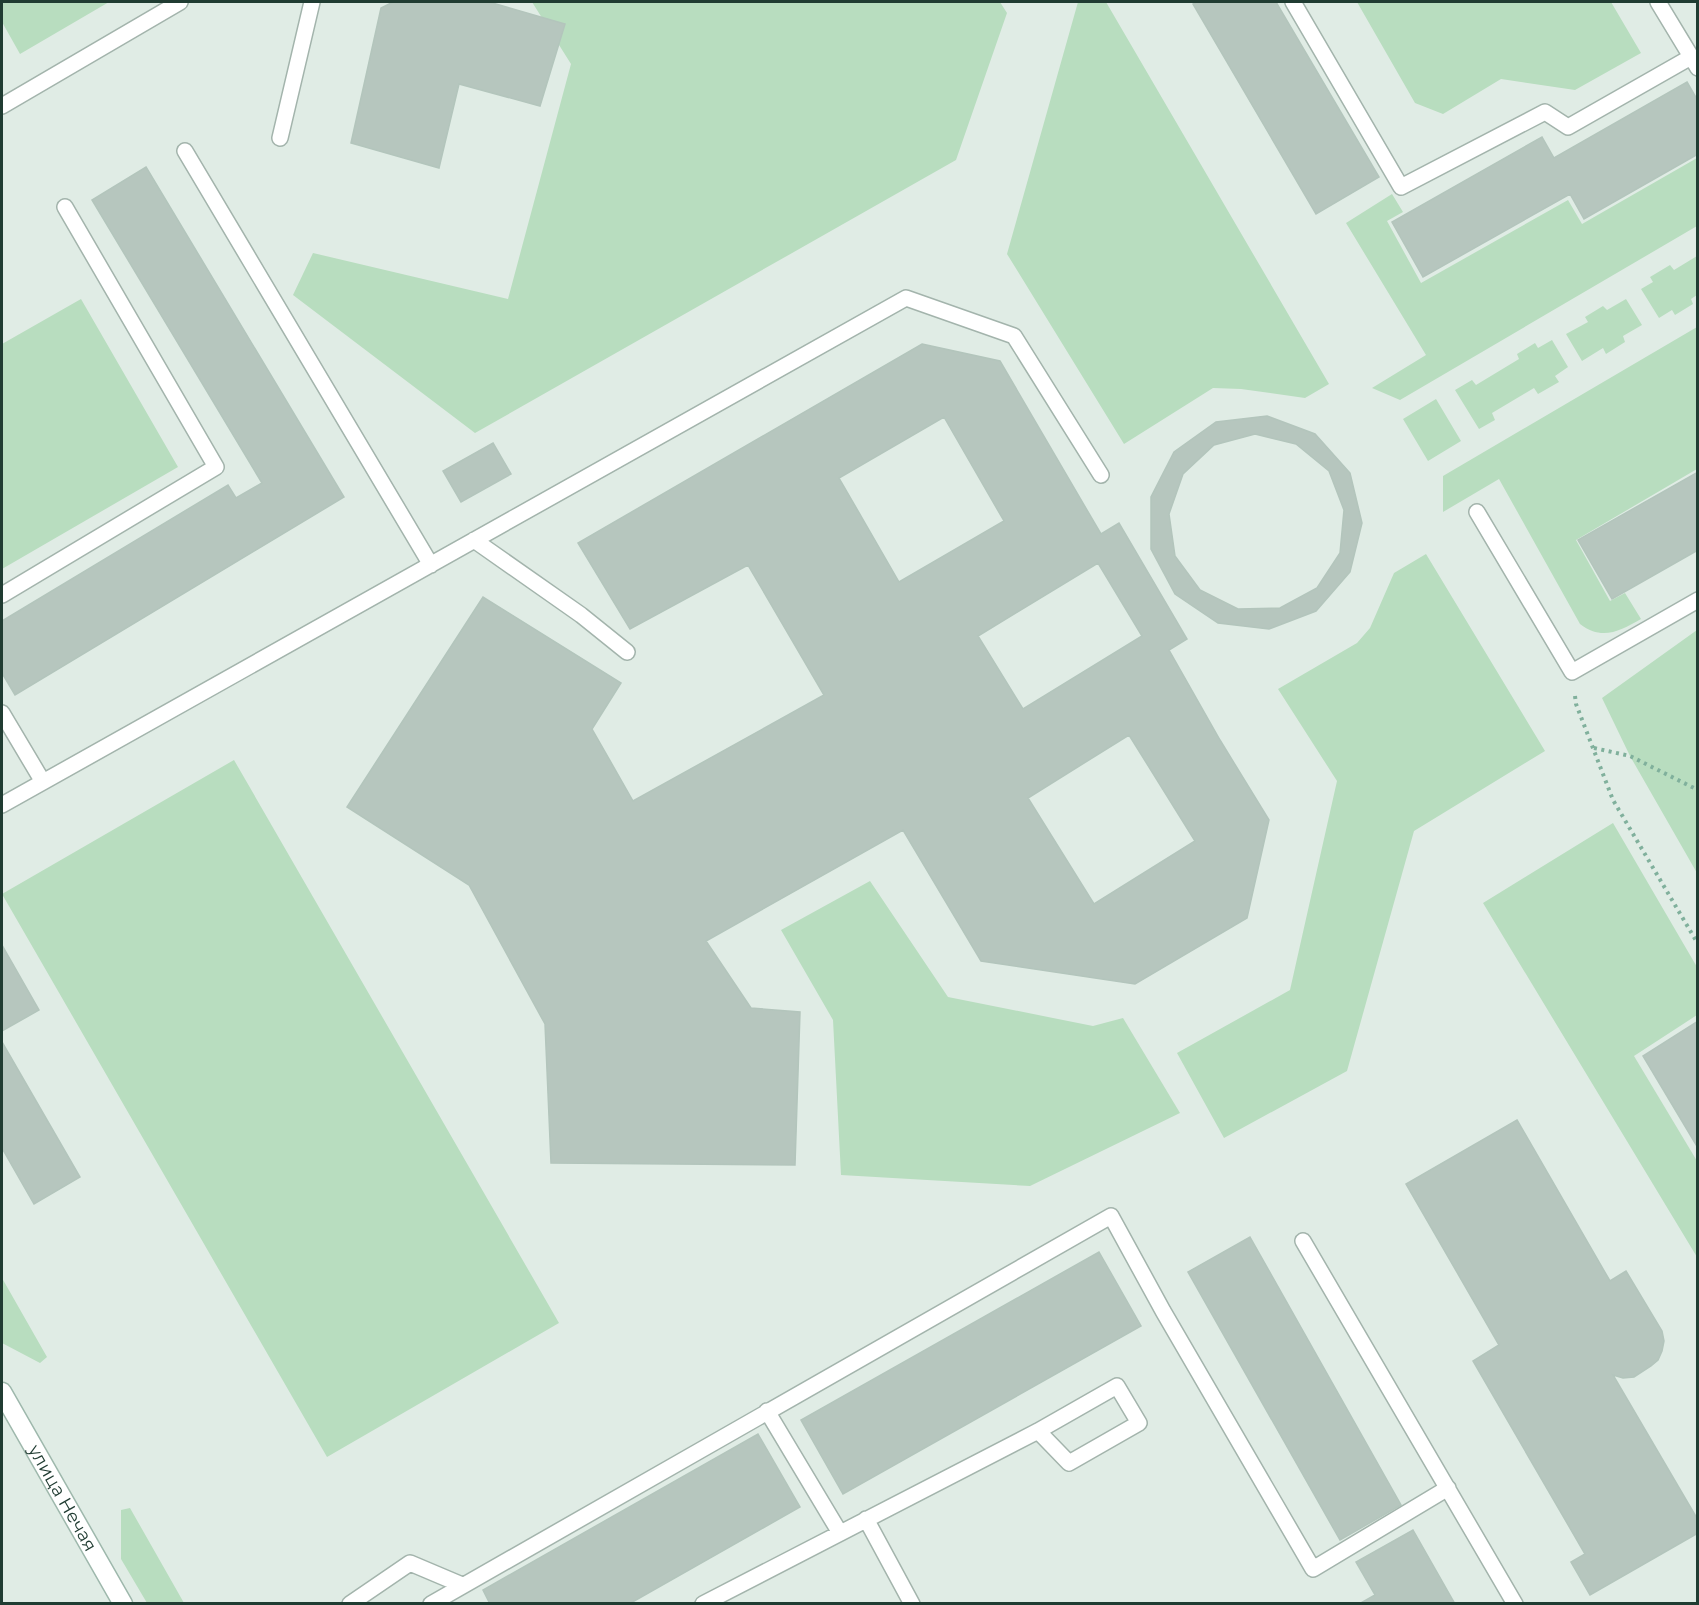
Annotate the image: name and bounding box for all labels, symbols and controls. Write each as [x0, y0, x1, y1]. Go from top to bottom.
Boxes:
street label: улица Нечая [23, 1440, 102, 1555]

